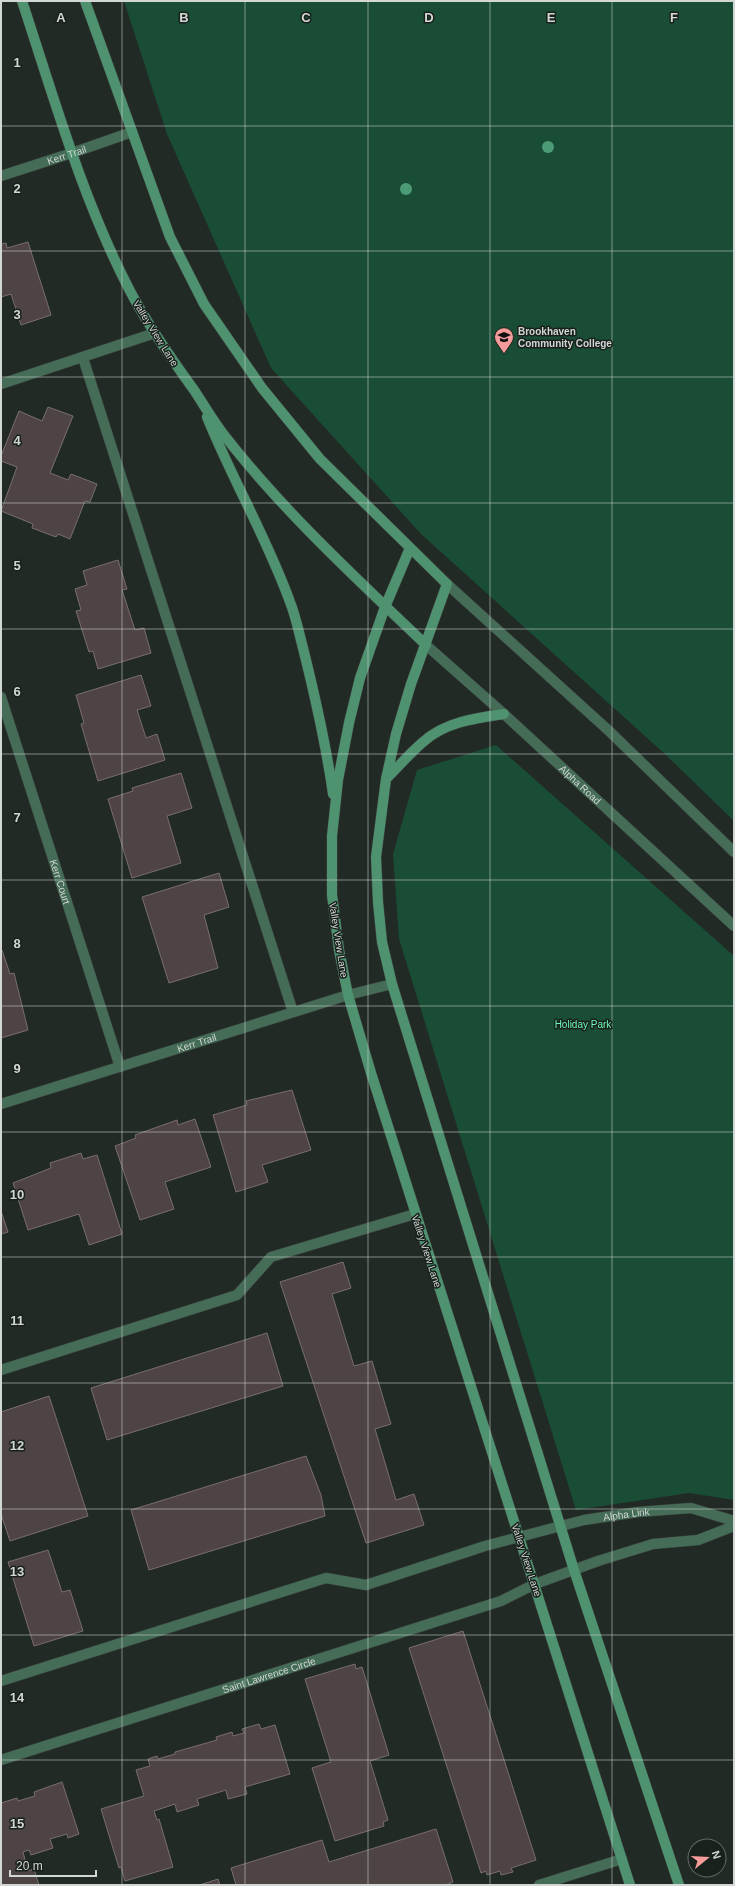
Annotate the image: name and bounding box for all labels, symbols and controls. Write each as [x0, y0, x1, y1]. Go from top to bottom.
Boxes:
text: A [56, 10, 66, 25]
text: B [179, 10, 189, 25]
text: C [301, 10, 311, 25]
text: D [424, 10, 434, 25]
text: E [547, 10, 556, 25]
text: F [670, 10, 678, 25]
text: 1 [13, 55, 21, 70]
street label: Kerr Trail [46, 143, 88, 167]
text: 2 [13, 181, 21, 196]
street label: Valley View Lane [131, 298, 181, 369]
text: 3 [13, 307, 21, 322]
school or university icon: Brookhaven Community College [493, 326, 515, 354]
place label: Brookhaven Community College [518, 326, 612, 349]
text: 4 [13, 433, 21, 448]
text: 5 [13, 558, 21, 573]
text: 6 [13, 684, 21, 699]
street label: Alpha Road [557, 763, 603, 807]
text: 7 [13, 810, 21, 825]
street label: Kerr Court [48, 858, 72, 906]
street label: Valley View Lane [327, 902, 350, 979]
text: 8 [13, 936, 21, 951]
park label: Holiday Park [555, 1019, 612, 1030]
street label: Kerr Trail [176, 1032, 218, 1054]
text: 9 [13, 1061, 21, 1076]
text: 10 [10, 1187, 24, 1202]
street label: Valley View Lane [410, 1213, 444, 1289]
text: 11 [10, 1313, 24, 1328]
text: 12 [10, 1438, 24, 1453]
street label: Alpha Link [603, 1506, 651, 1523]
street label: Valley View Lane [510, 1522, 544, 1598]
text: 13 [10, 1564, 24, 1579]
street label: Saint Lawrence Circle [221, 1655, 317, 1695]
text: 14 [10, 1690, 25, 1705]
text: 15 [10, 1816, 24, 1831]
north arrow [687, 1838, 727, 1878]
text: N [710, 1849, 723, 1861]
scale bar [10, 1852, 96, 1878]
text: 20 m [16, 1859, 43, 1873]

